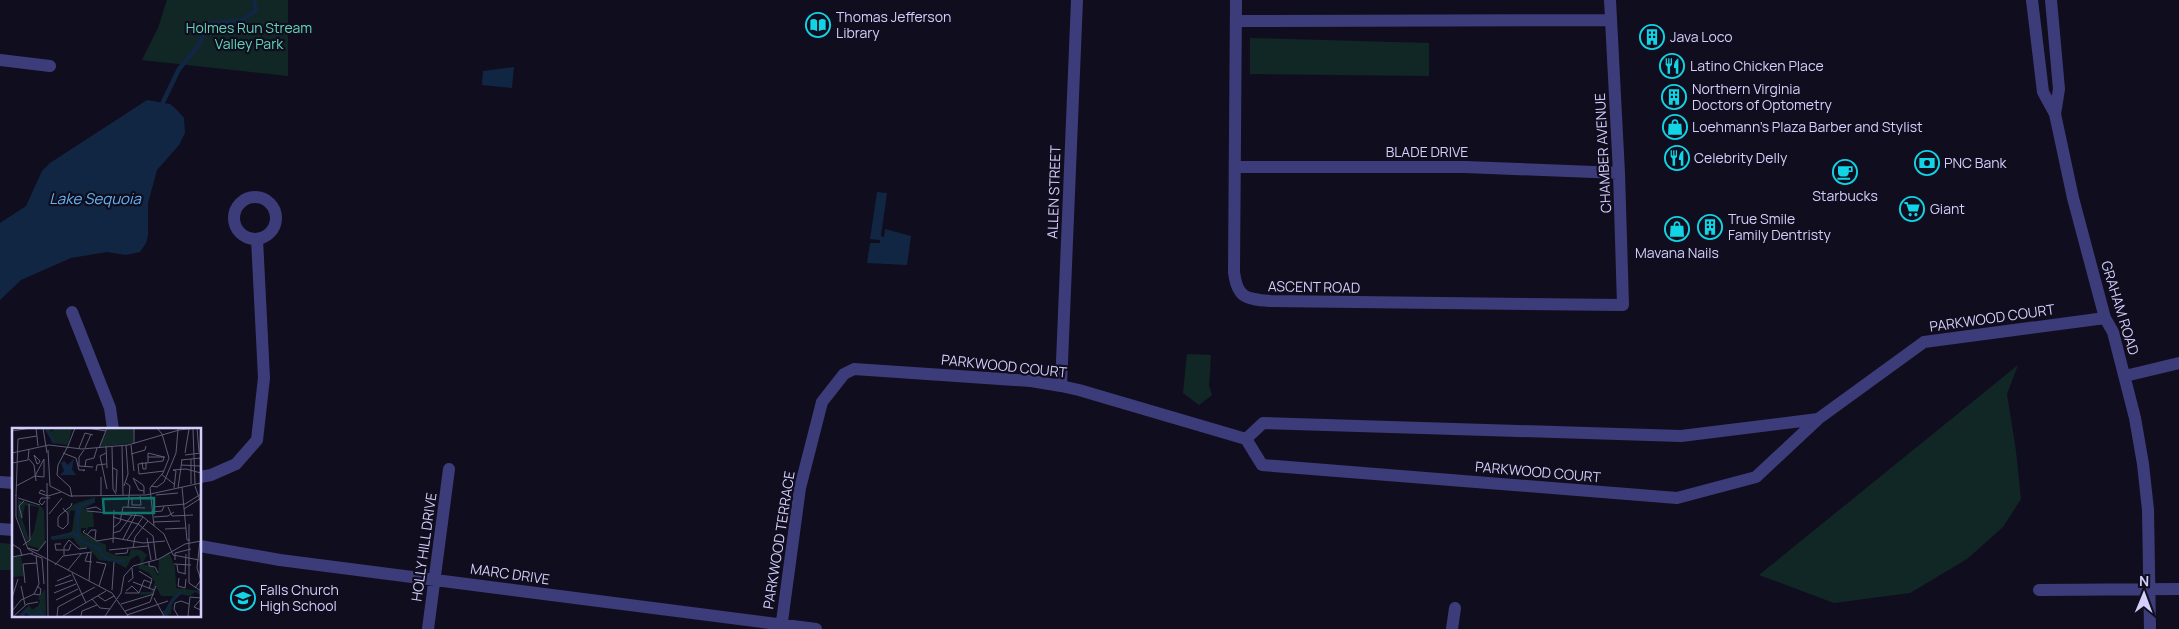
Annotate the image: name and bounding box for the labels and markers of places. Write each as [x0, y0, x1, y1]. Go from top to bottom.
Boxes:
place label: Thomas Jefferson Library [836, 7, 951, 42]
library icon: Thomas Jefferson Library [805, 12, 831, 38]
building icon: Java Loco [1639, 24, 1665, 50]
place label: Java Loco [1670, 27, 1733, 46]
restaurant icon: Latino Chicken Place [1659, 53, 1685, 79]
place label: Latino Chicken Place [1690, 56, 1824, 75]
place label: Northern Virginia Doctors of Optometry [1692, 79, 1833, 114]
building icon: Northern Virginia Doctors of Optometry [1661, 84, 1687, 110]
shop icon: Loehmann's Plaza Barber and Stylist [1662, 114, 1688, 140]
place label: Loehmann's Plaza Barber and Stylist [1692, 117, 1923, 136]
restaurant icon: Celebrity Delly [1664, 145, 1690, 171]
place label: Celebrity Delly [1694, 148, 1788, 167]
bank icon: PNC Bank [1914, 150, 1940, 176]
place label: PNC Bank [1944, 153, 2008, 172]
cafe icon: Starbucks [1832, 159, 1858, 185]
place label: Starbucks [1812, 186, 1878, 205]
supermarket icon: Giant [1899, 196, 1925, 222]
place label: Giant [1930, 199, 1965, 218]
place label: True Smile Family Dentristy [1728, 209, 1832, 244]
building icon: True Smile Family Dentristy [1697, 214, 1723, 240]
shop icon: Mavana Nails [1664, 216, 1690, 242]
place label: Mavana Nails [1635, 243, 1719, 262]
place label: Falls Church High School [260, 580, 339, 615]
school or university icon: Falls Church High School [230, 585, 256, 611]

